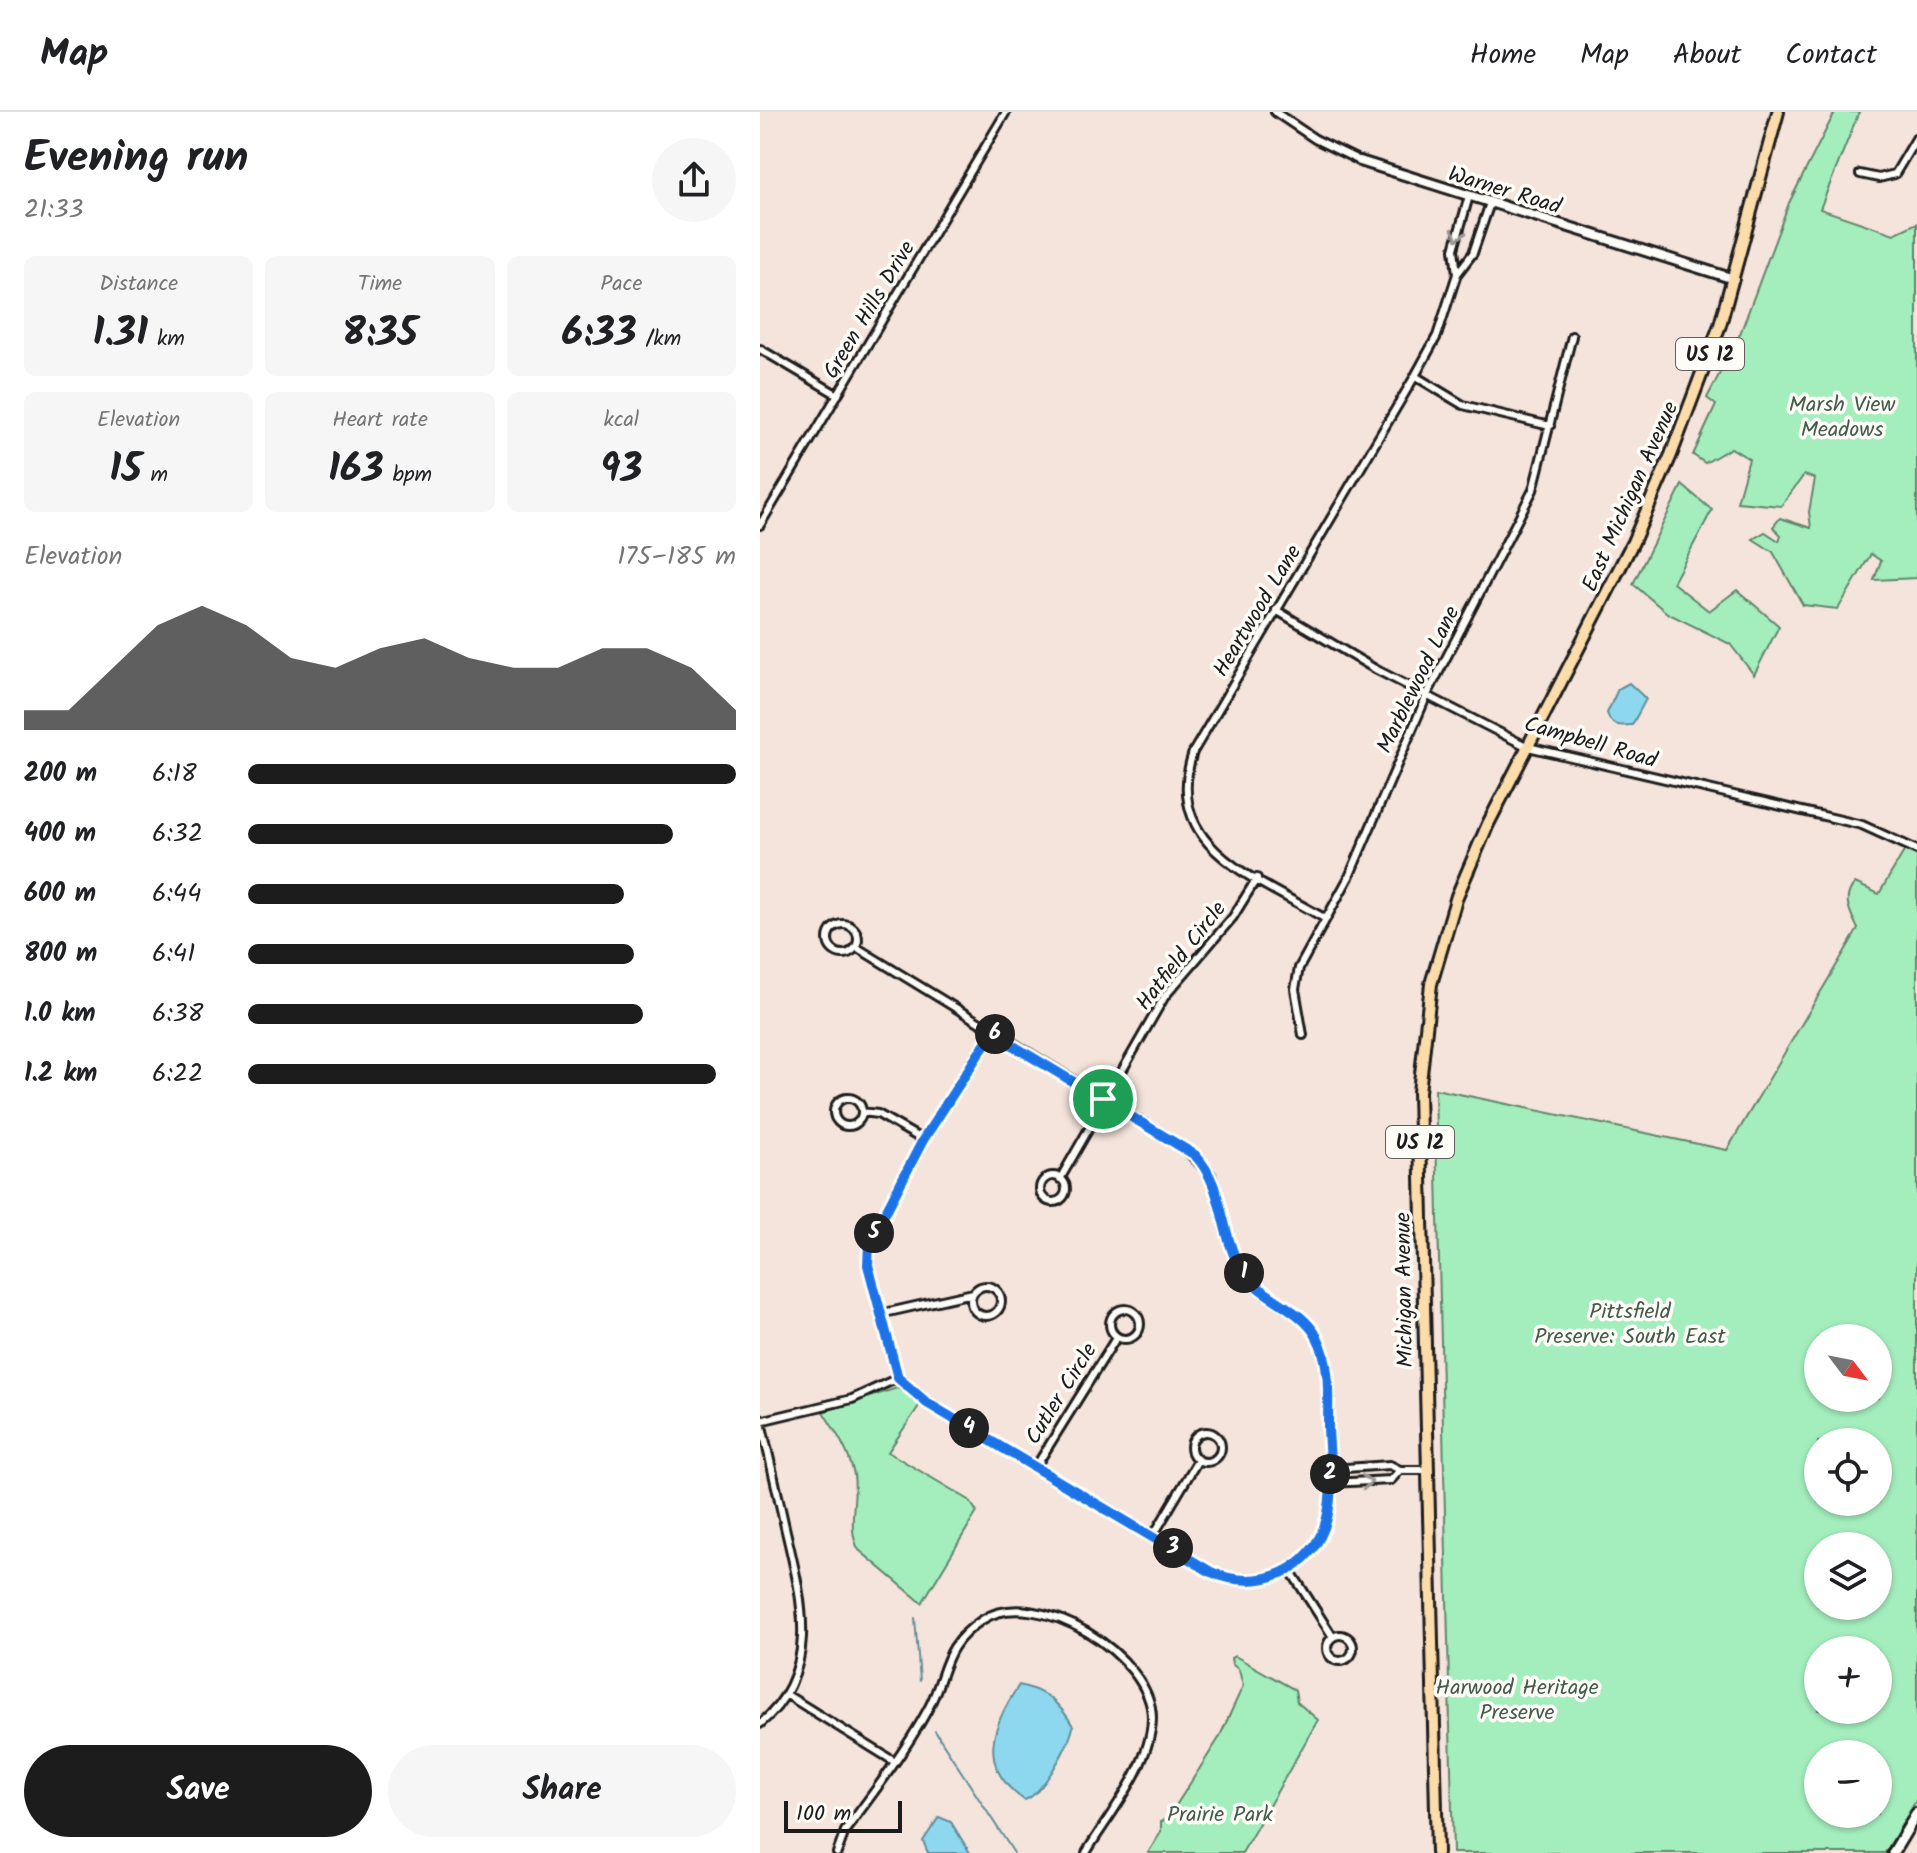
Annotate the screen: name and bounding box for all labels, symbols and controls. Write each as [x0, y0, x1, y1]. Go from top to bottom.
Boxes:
text: Map [40, 25, 109, 85]
text: Home [1470, 33, 1536, 78]
text: Map [1580, 33, 1629, 78]
text: About [1673, 33, 1741, 78]
text: Contact [1785, 33, 1877, 78]
text: Evening run [24, 124, 248, 194]
button: share [652, 138, 736, 222]
street label: Warner Road [1443, 158, 1566, 225]
text: 21:33 [24, 189, 83, 231]
one-way arrow [1451, 228, 1468, 242]
street label: Green Hills Drive [815, 234, 925, 386]
text: Distance [99, 267, 178, 302]
text: Time [358, 267, 402, 302]
text: Pace [600, 267, 642, 302]
text: 1.31 [93, 302, 148, 366]
text: 8:35 [342, 302, 418, 366]
text: 6:33 [561, 302, 637, 366]
text: km [148, 322, 185, 357]
text: /km [637, 322, 681, 357]
road number: US 12 [1676, 338, 1744, 370]
park label: Marsh View Meadows [1789, 388, 1895, 448]
street label: East Michigan Avenue [1574, 396, 1689, 598]
text: Elevation [97, 403, 180, 438]
text: Heart rate [332, 403, 428, 438]
text: kcal [603, 403, 639, 438]
text: 15 [109, 438, 142, 502]
text: 163 [328, 438, 384, 502]
text: 93 [600, 438, 642, 502]
text: m [142, 458, 168, 493]
text: bpm [384, 458, 432, 493]
text: Elevation [24, 536, 122, 578]
text: 175–185 m [617, 536, 736, 578]
street label: Heartwood Lane [1205, 538, 1312, 684]
street label: Marblewood Lane [1368, 600, 1470, 760]
street label: Campbell Road [1520, 708, 1662, 779]
text: 200 m [24, 753, 97, 795]
text: 6:18 [152, 753, 197, 795]
text: 400 m [24, 813, 96, 855]
text: 6:32 [152, 813, 203, 855]
text: 600 m [24, 873, 96, 915]
text: 6:44 [152, 873, 202, 915]
street label: Hatfield Circle [1128, 894, 1236, 1019]
text: 800 m [24, 933, 97, 975]
text: 6:41 [152, 933, 195, 975]
text: 1.0 km [24, 993, 95, 1035]
text: 6:38 [152, 993, 203, 1035]
pin: 6 [975, 1014, 1015, 1054]
text: 6 [989, 1016, 1001, 1051]
text: 1.2 km [24, 1053, 97, 1095]
text: 6:22 [152, 1053, 203, 1095]
pin [1069, 1065, 1137, 1133]
icon: arrive [1081, 1077, 1125, 1121]
road number: US 12 [1386, 1126, 1454, 1158]
street label: Michigan Avenue [1387, 1212, 1424, 1368]
pin: 5 [854, 1213, 894, 1253]
text: 5 [868, 1215, 880, 1250]
pin: 1 [1224, 1253, 1264, 1293]
text: 1 [1241, 1255, 1247, 1290]
park label: Pittsfield Preserve: South East [1534, 1295, 1726, 1355]
north arrow [1804, 1324, 1892, 1412]
map controls [1804, 1324, 1892, 1828]
street label: Cutler Circle [1017, 1336, 1107, 1452]
pin: 4 [949, 1408, 989, 1448]
text: 4 [963, 1410, 975, 1445]
button: locate [1804, 1428, 1892, 1516]
pin: 2 [1310, 1454, 1350, 1494]
text: 2 [1324, 1456, 1336, 1491]
one-way arrow [1361, 1474, 1374, 1491]
pin: 3 [1153, 1528, 1193, 1568]
text: 3 [1167, 1530, 1179, 1565]
button: layers [1804, 1532, 1892, 1620]
button: + [1804, 1636, 1892, 1724]
park label: Harwood Heritage Preserve [1435, 1671, 1599, 1731]
button: − [1804, 1740, 1892, 1828]
button: Save [24, 1745, 372, 1837]
button: Share [388, 1745, 736, 1837]
scale bar [784, 1797, 902, 1833]
text: 100 m [796, 1797, 851, 1832]
park label: Prairie Park [1167, 1798, 1274, 1833]

